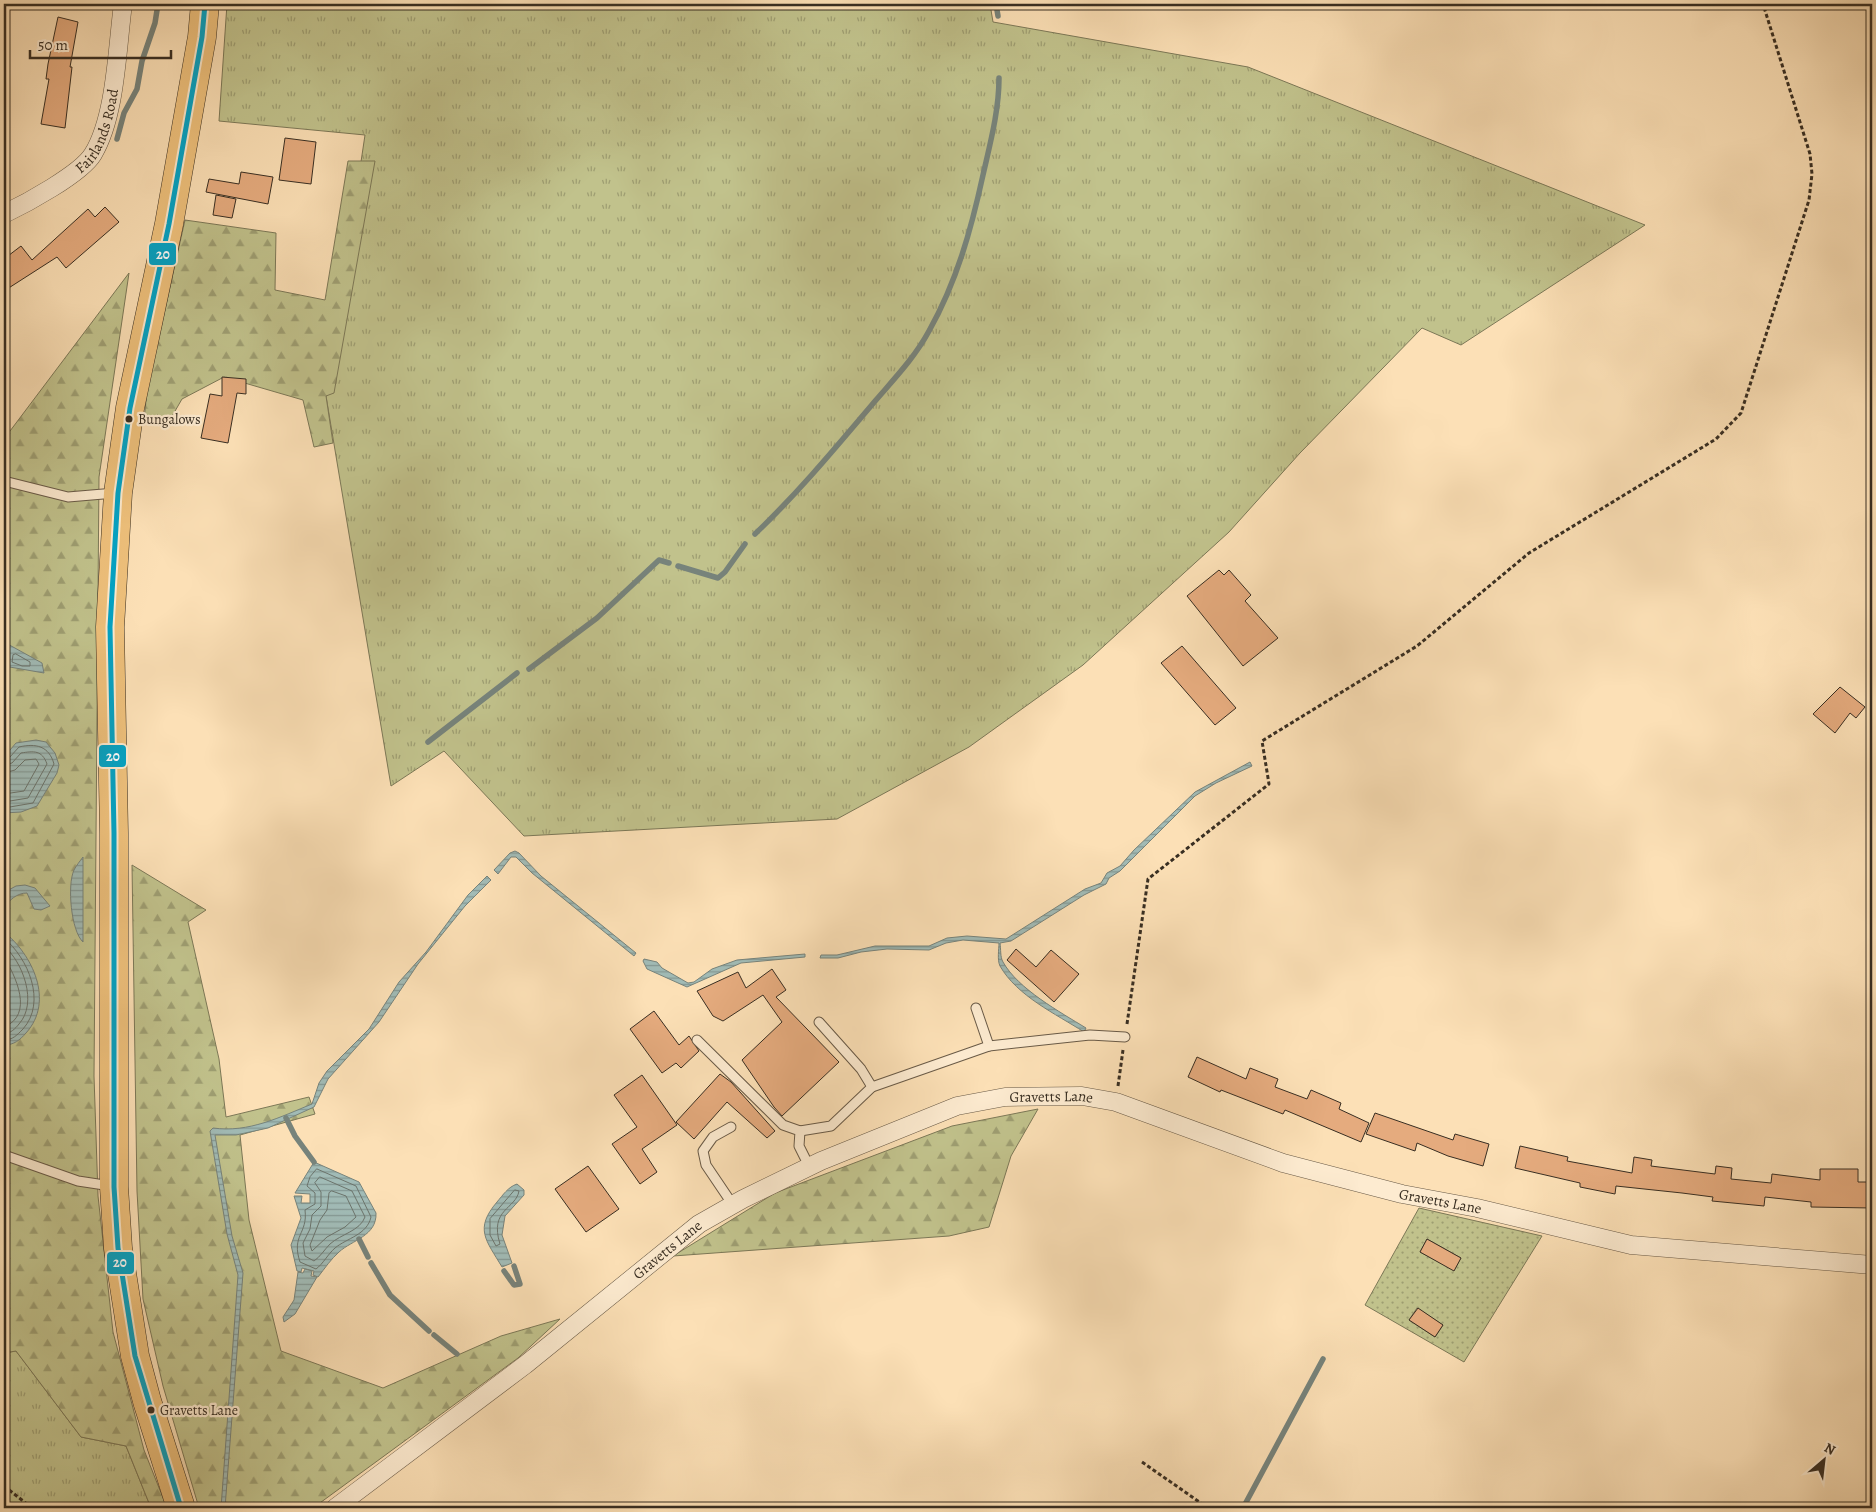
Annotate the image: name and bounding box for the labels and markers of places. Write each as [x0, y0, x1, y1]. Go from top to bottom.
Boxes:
place label: Bungalows [138, 410, 201, 429]
marker: Bungalows [124, 414, 134, 424]
place label: Gravetts Lane [160, 1401, 238, 1420]
marker: Gravetts Lane [146, 1405, 156, 1415]

